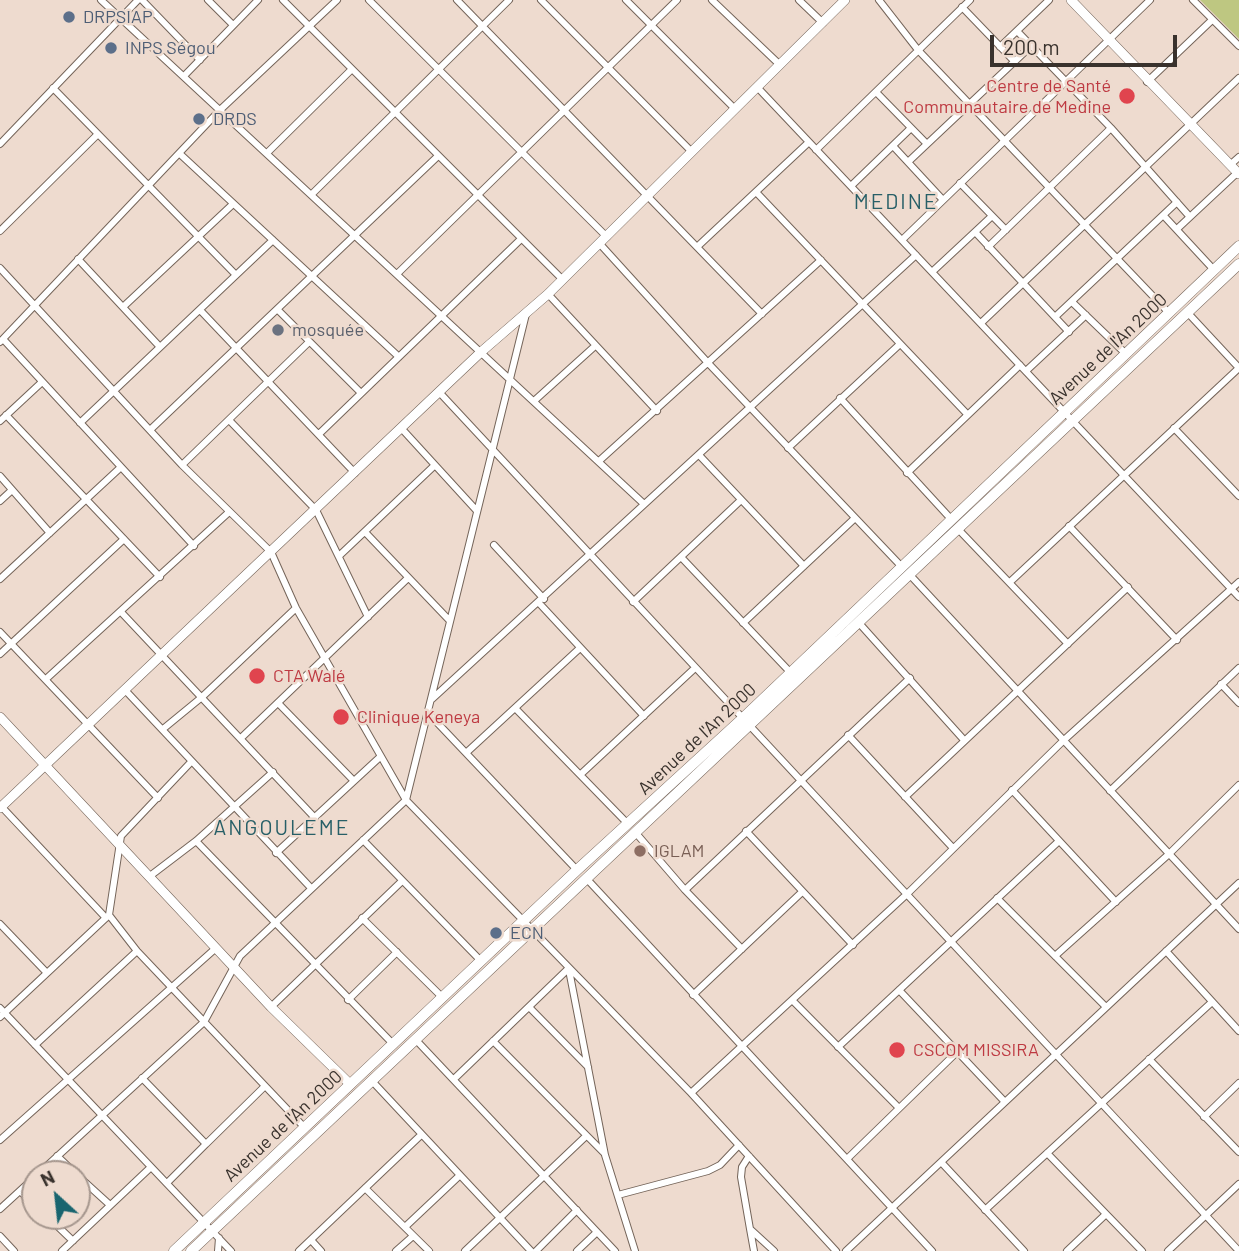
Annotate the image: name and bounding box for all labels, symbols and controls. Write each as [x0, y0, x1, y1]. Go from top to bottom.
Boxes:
place label: DRPSIAP [83, 6, 153, 28]
marker: DRPSIAP [61, 9, 77, 25]
scale bar [994, 21, 1181, 65]
text: 200 m [1003, 34, 1060, 59]
place label: INPS Ségou [125, 37, 216, 59]
marker: INPS Ségou [103, 40, 119, 56]
place label: Centre de Santé Communautaire de Medine [903, 75, 1111, 118]
marker: Centre de Santé Communautaire de Medine [1117, 86, 1137, 106]
place label: DRDS [213, 108, 257, 130]
marker: DRDS [191, 111, 207, 127]
district label: MEDINE [854, 189, 938, 215]
street label: Avenue de l'An 2000 [1044, 289, 1172, 409]
place label: mosquée [292, 319, 364, 341]
marker: mosquée [270, 322, 286, 338]
place label: CTA Walé [273, 665, 345, 687]
marker: CTA Walé [247, 666, 267, 686]
street label: Avenue de l'An 2000 [633, 679, 761, 799]
place label: Clinique Keneya [357, 706, 480, 728]
marker: Clinique Keneya [331, 707, 351, 727]
district label: ANGOULEME [215, 815, 349, 841]
place label: IGLAM [654, 840, 704, 862]
marker: IGLAM [632, 843, 648, 859]
place label: ECN [510, 922, 544, 944]
marker: ECN [488, 925, 504, 941]
place label: CSCOM MISSIRA [913, 1039, 1039, 1061]
marker: CSCOM MISSIRA [887, 1040, 907, 1060]
street label: Avenue de l'An 2000 [219, 1066, 347, 1186]
north arrow [21, 1160, 91, 1230]
text: N [36, 1165, 58, 1191]

